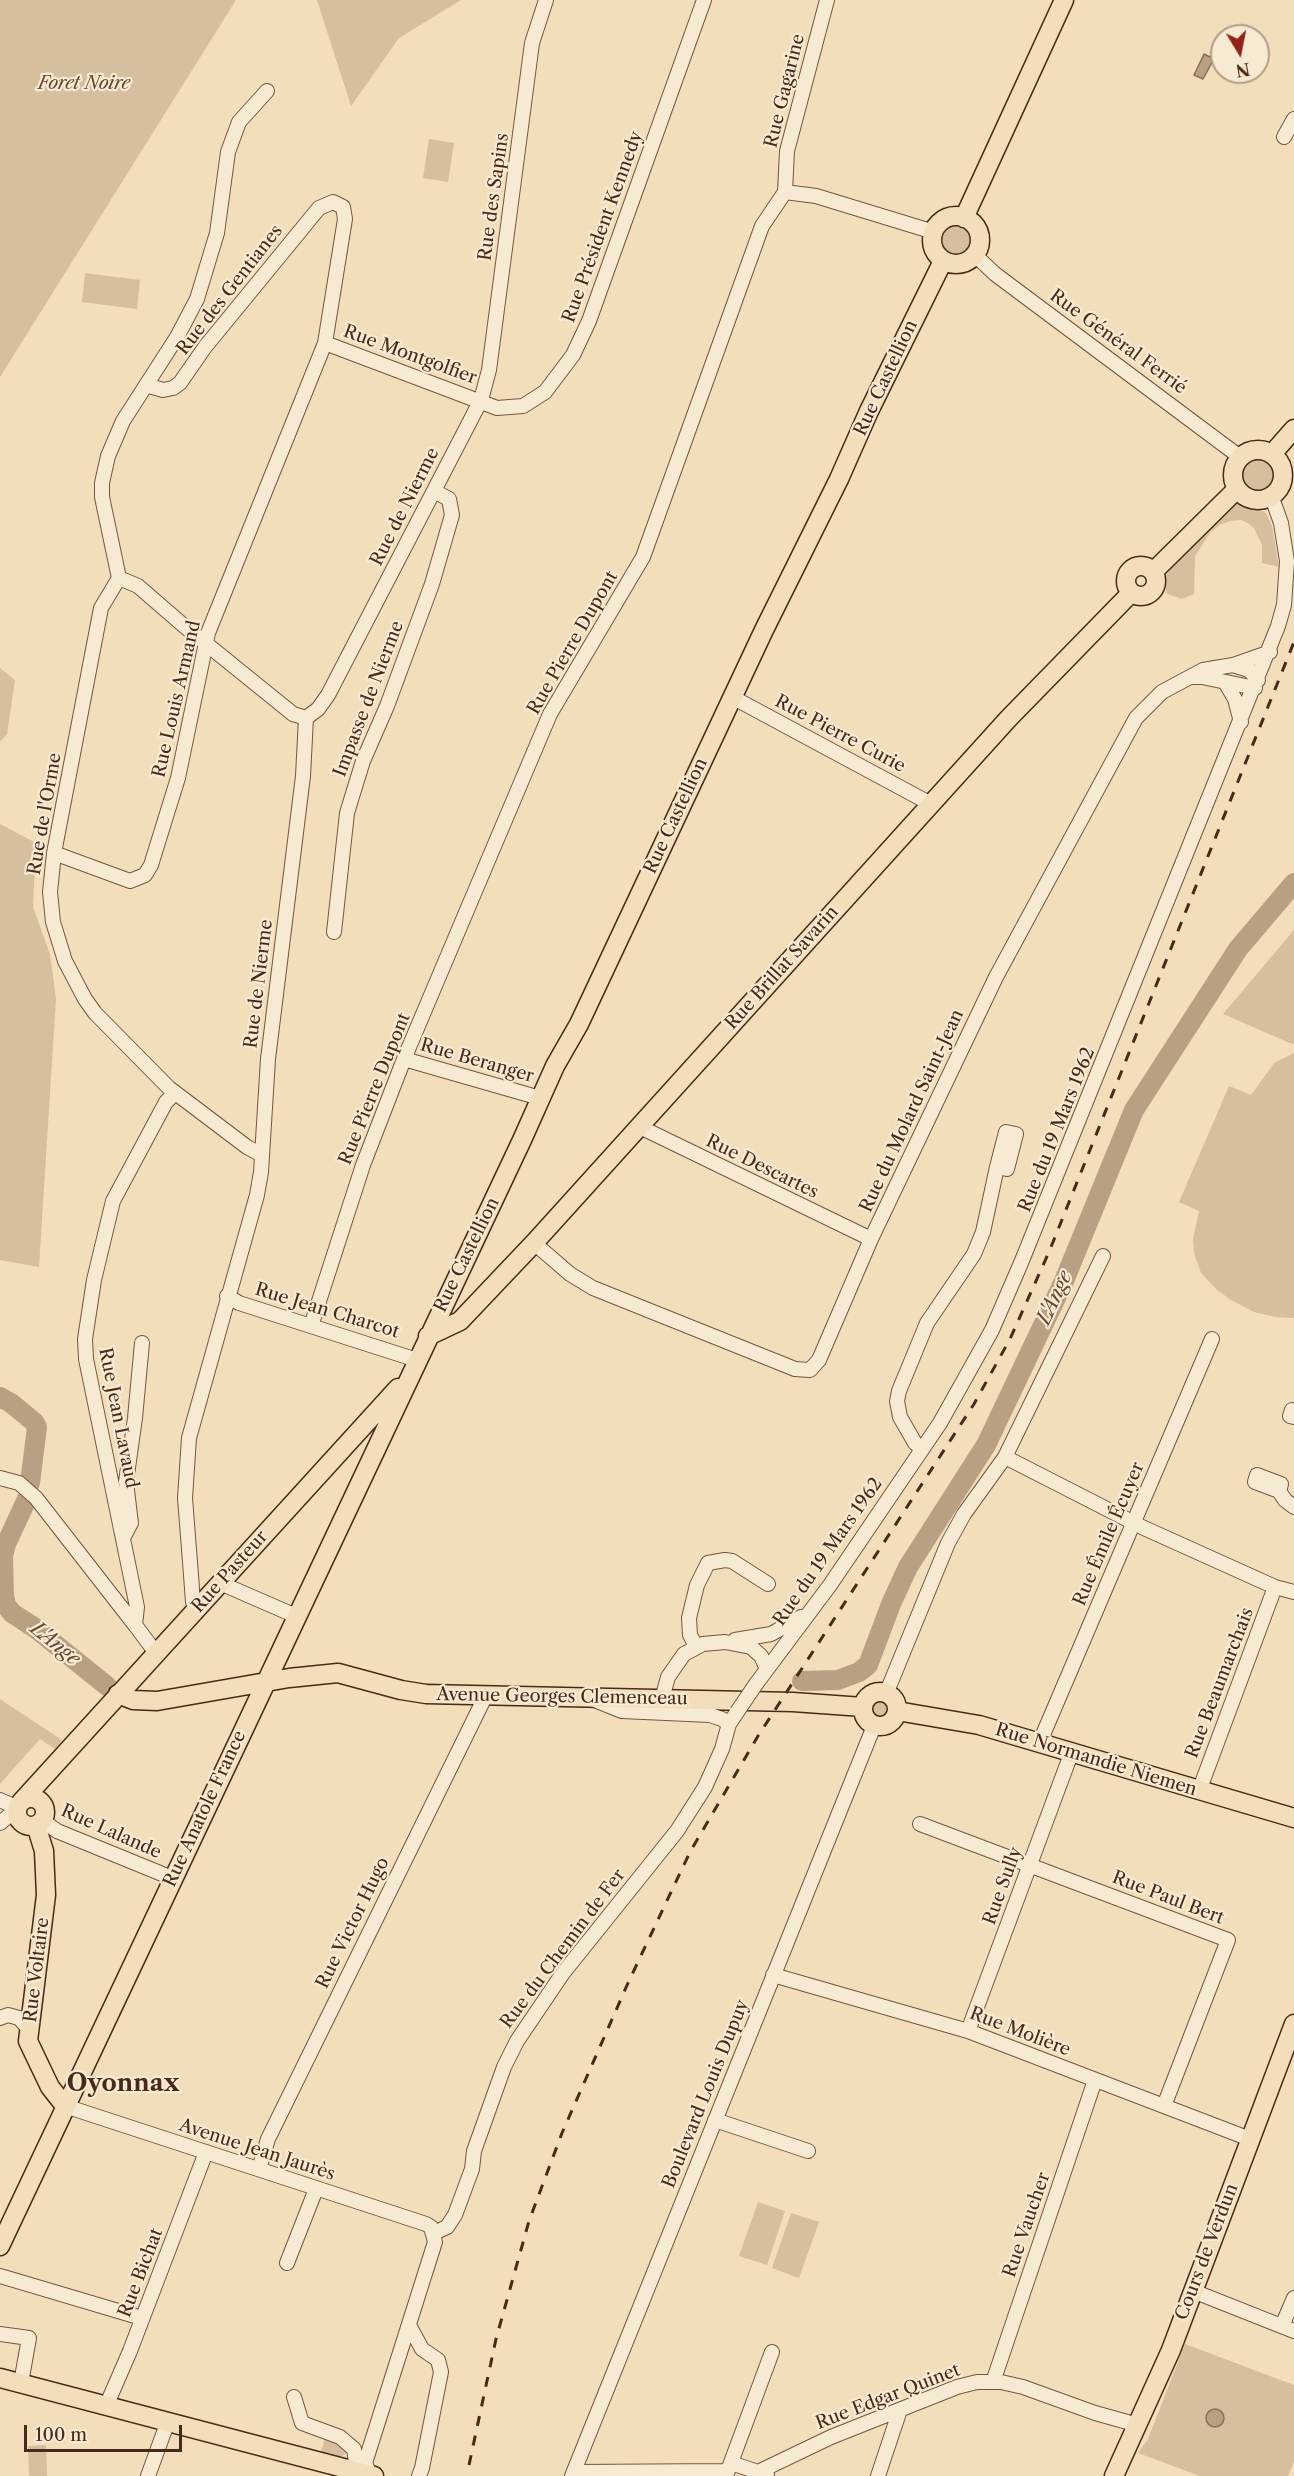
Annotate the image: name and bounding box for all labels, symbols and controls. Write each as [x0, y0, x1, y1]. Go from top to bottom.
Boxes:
north arrow [1210, 24, 1270, 84]
street label: Rue Gagarine [760, 32, 810, 150]
text: N [1234, 59, 1251, 81]
park label: Foret Noire [38, 73, 130, 95]
street label: Rue Président Kennedy [558, 128, 648, 326]
street label: Rue des Sapins [474, 132, 514, 262]
street label: Rue des Gentianes [172, 221, 288, 359]
street label: Rue Général Ferrié [1045, 285, 1191, 399]
street label: Rue Castellion [850, 317, 922, 439]
street label: Rue Montgolfier [340, 321, 480, 389]
street label: Rue de Nierme [366, 444, 444, 570]
street label: Rue Pierre Dupont [523, 568, 623, 718]
street label: Rue Louis Armand [148, 618, 206, 780]
street label: Impasse de Nierme [329, 618, 409, 780]
street label: Rue Pierre Curie [771, 691, 909, 777]
street label: Rue de l'Orme [24, 751, 66, 877]
street label: Rue Castellion [640, 755, 712, 877]
street label: Rue Brillat Savarin [721, 902, 843, 1034]
street label: Rue de Nierme [240, 918, 278, 1050]
street label: Rue du Molard Saint-Jean [855, 1006, 969, 1216]
street label: Rue Pierre Dupont [335, 1010, 415, 1168]
street label: Rue Beranger [418, 1034, 536, 1088]
street label: Rue du 19 Mars 1962 [1014, 1045, 1100, 1215]
street label: Rue Descartes [702, 1130, 822, 1204]
street label: Rue Castellion [430, 1194, 504, 1316]
water label: L'Ange [1032, 1267, 1078, 1329]
street label: Rue Jean Charcot [252, 1279, 402, 1343]
street label: Rue Jean Lavaud [94, 1346, 142, 1490]
street label: Rue Émile Écuyer [1069, 1459, 1149, 1609]
street label: Rue du 19 Mars 1962 [769, 1474, 887, 1630]
street label: Rue Pasteur [187, 1526, 273, 1618]
street label: Rue Beaumarchais [1181, 1605, 1259, 1761]
water label: L'Ange [25, 1617, 85, 1671]
street label: Avenue Georges Clemenceau [436, 1684, 688, 1710]
street label: Rue Normandie Niemen [993, 1719, 1199, 1801]
street label: Rue Anatole France [159, 1727, 251, 1891]
street label: Rue Lalande [57, 1800, 165, 1864]
street label: Rue Sully [979, 1844, 1027, 1928]
street label: Rue Victor Hugo [312, 1854, 394, 1992]
street label: Rue du Chemin de Fer [496, 1865, 630, 2033]
street label: Rue Paul Bert [1109, 1867, 1227, 1929]
street label: Rue Voltaire [20, 1916, 54, 2024]
street label: Boulevard Louis Dupuy [658, 1997, 754, 2191]
street label: Rue Molière [967, 2003, 1073, 2061]
district label: Oyonnax [67, 2070, 179, 2098]
street label: Avenue Jean Jaurès [176, 2115, 338, 2185]
street label: Rue Vaucher [999, 2170, 1055, 2280]
street label: Cours de Verdun [1171, 2181, 1243, 2323]
street label: Rue Bichat [114, 2225, 168, 2321]
street label: Rue Edgar Quinet [813, 2359, 963, 2435]
scale bar [27, 2413, 184, 2451]
text: 100 m [35, 2424, 87, 2446]

